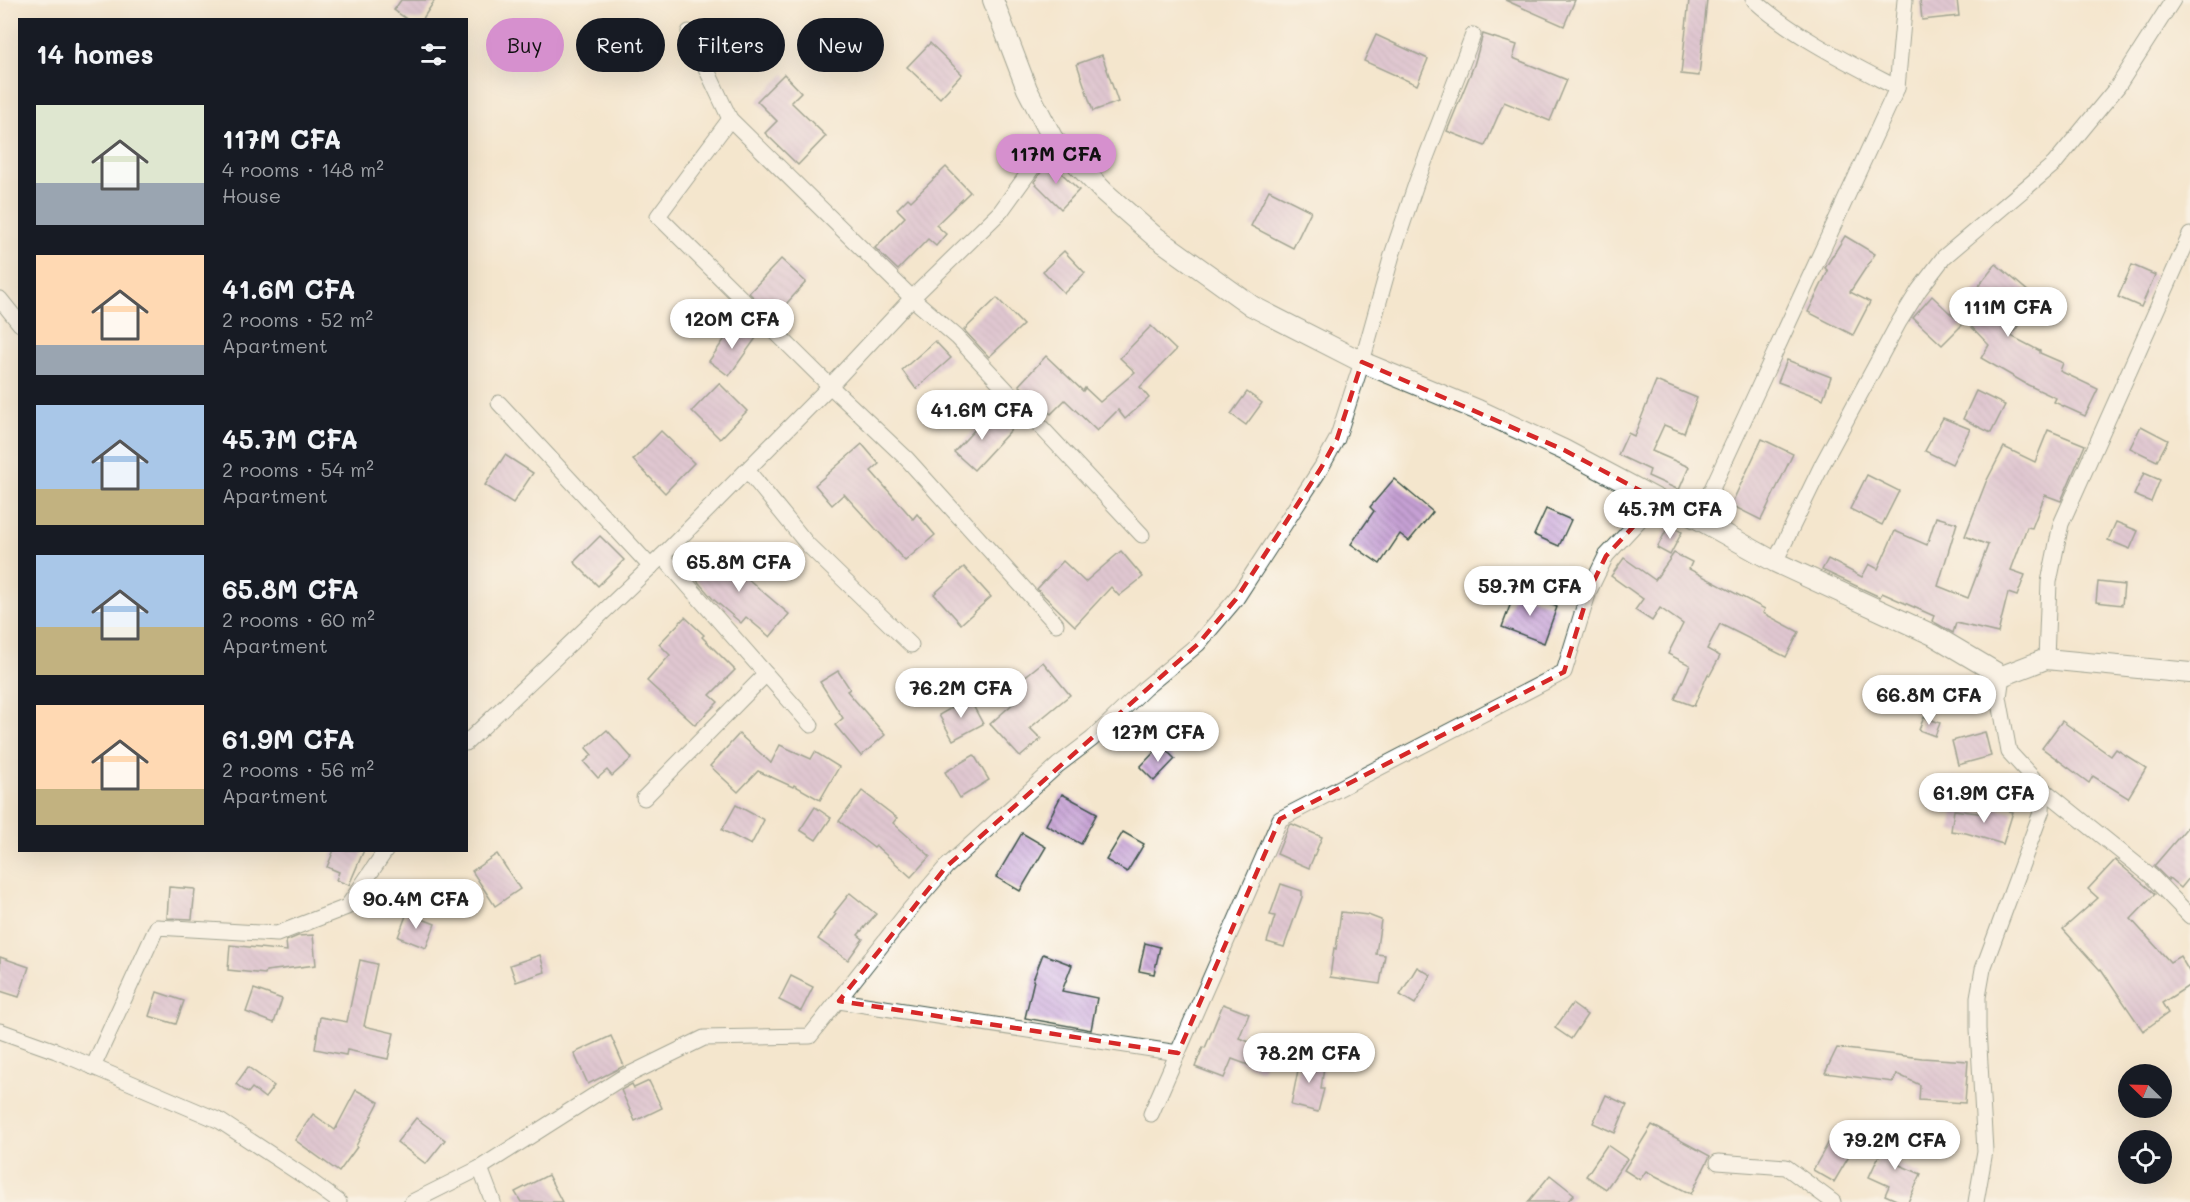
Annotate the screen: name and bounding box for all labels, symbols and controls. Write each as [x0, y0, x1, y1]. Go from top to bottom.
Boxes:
chip: Buy [486, 18, 564, 72]
chip: Rent [576, 18, 665, 72]
chip: Filters [677, 18, 785, 72]
chip: New [797, 18, 884, 72]
text: 14 homes [36, 37, 154, 71]
icon: filters [417, 38, 450, 71]
text: 117M CFA [222, 122, 341, 156]
icon: home [84, 129, 156, 201]
pin: 117M CFA [994, 134, 1118, 185]
text: 117M CFA [1010, 140, 1102, 166]
text: 4 rooms · 148 m² [222, 156, 384, 182]
text: House [222, 182, 281, 208]
text: 41.6M CFA [222, 272, 356, 306]
icon: home [84, 279, 156, 351]
pin: 111M CFA [1946, 287, 2070, 338]
text: 111M CFA [1963, 293, 2053, 319]
pin: 120M CFA [670, 299, 794, 350]
text: 120M CFA [684, 305, 780, 331]
text: 2 rooms · 52 m² [222, 306, 373, 332]
text: Apartment [222, 332, 328, 358]
pin: 41.6M CFA [913, 390, 1051, 441]
text: 41.6M CFA [931, 396, 1033, 422]
text: 45.7M CFA [222, 422, 358, 456]
icon: home [84, 429, 156, 501]
text: 2 rooms · 54 m² [222, 456, 374, 482]
text: Apartment [222, 482, 328, 508]
pin: 45.7M CFA [1601, 489, 1739, 540]
text: 45.7M CFA [1618, 495, 1722, 521]
pin: 65.8M CFA [670, 542, 808, 593]
text: 65.8M CFA [686, 548, 792, 574]
pin: 59.7M CFA [1461, 566, 1599, 617]
text: 65.8M CFA [222, 572, 359, 606]
text: 59.7M CFA [1478, 572, 1582, 598]
icon: home [84, 579, 156, 651]
text: 2 rooms · 60 m² [222, 606, 375, 632]
text: Apartment [222, 632, 328, 658]
pin: 76.2M CFA [892, 668, 1030, 719]
text: 76.2M CFA [909, 674, 1013, 700]
pin: 66.8M CFA [1860, 675, 1998, 726]
text: 66.8M CFA [1876, 681, 1982, 707]
pin: 127M CFA [1096, 712, 1220, 763]
text: 127M CFA [1111, 718, 1205, 744]
text: 61.9M CFA [222, 722, 355, 756]
icon: home [84, 729, 156, 801]
text: 2 rooms · 56 m² [222, 756, 374, 782]
pin: 61.9M CFA [1915, 773, 2053, 824]
text: 61.9M CFA [1933, 779, 2035, 805]
text: Apartment [222, 782, 328, 808]
pin: 90.4M CFA [347, 879, 485, 930]
text: 90.4M CFA [363, 885, 469, 911]
pin: 78.2M CFA [1240, 1033, 1378, 1084]
text: 78.2M CFA [1257, 1039, 1361, 1065]
north arrow [2118, 1064, 2172, 1118]
map controls [2118, 1064, 2172, 1184]
pin: 79.2M CFA [1826, 1120, 1964, 1171]
text: 79.2M CFA [1843, 1126, 1947, 1152]
button: locate [2118, 1130, 2172, 1184]

